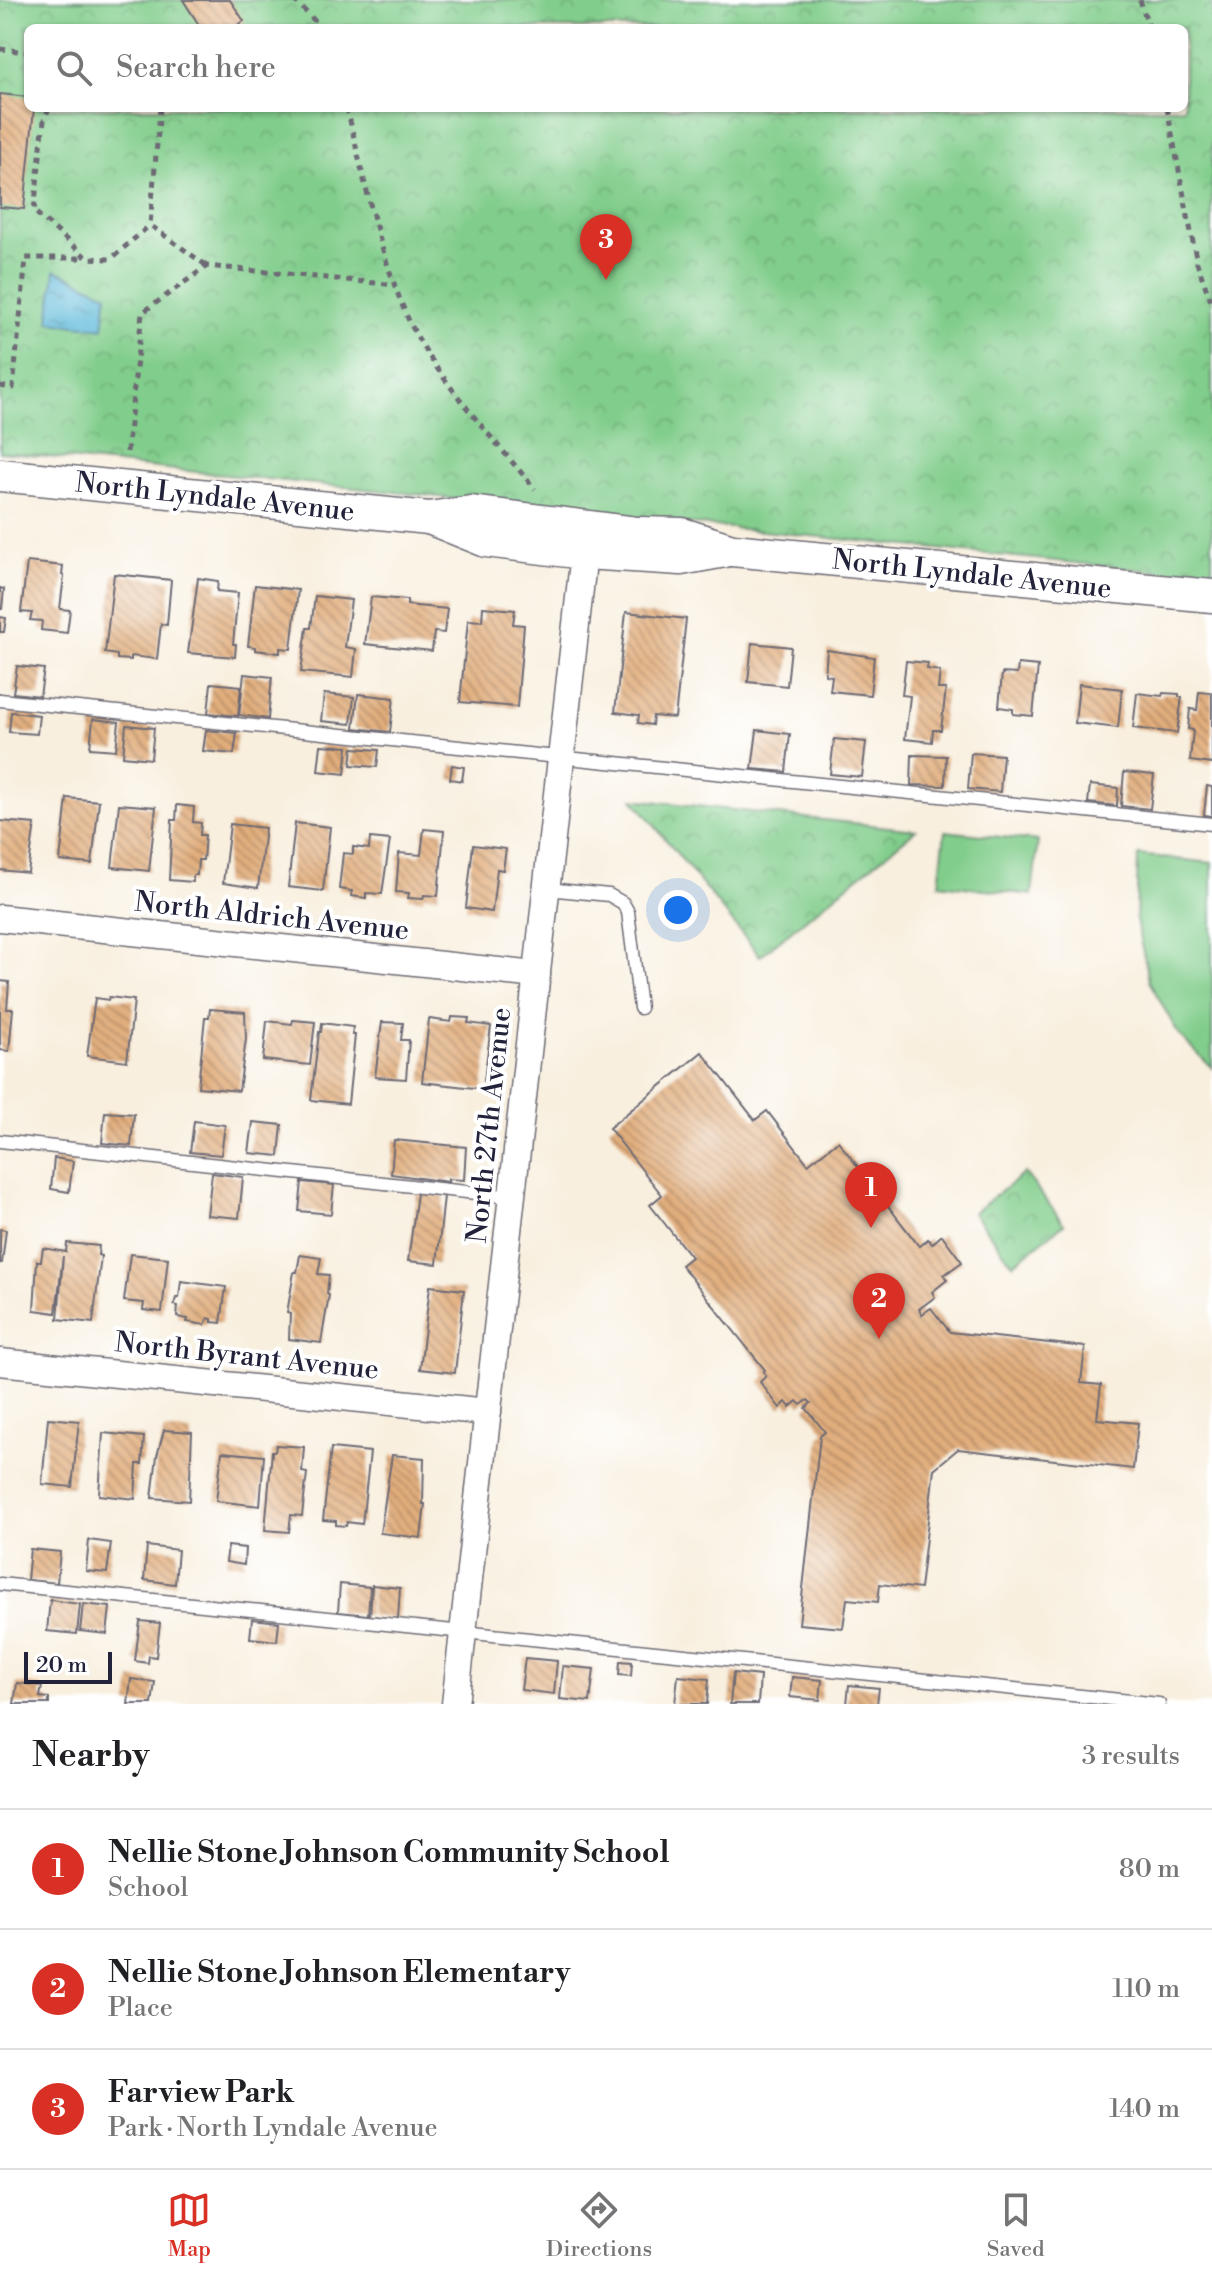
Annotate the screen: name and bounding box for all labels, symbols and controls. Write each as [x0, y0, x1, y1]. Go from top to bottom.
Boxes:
search box [24, 24, 1188, 112]
icon: search [52, 46, 96, 90]
text: Search here [116, 49, 276, 87]
pin: 3 [580, 214, 632, 280]
street label: North Lyndale Avenue [74, 465, 356, 530]
street label: North Lyndale Avenue [831, 542, 1113, 607]
street label: North Aldrich Avenue [133, 885, 411, 948]
your location [658, 890, 698, 930]
street label: North 27th Avenue [460, 1006, 519, 1245]
pin: 1 [845, 1162, 897, 1228]
pin: 2 [853, 1273, 905, 1339]
street label: North Byrant Avenue [113, 1325, 381, 1388]
scale bar [24, 1648, 112, 1684]
text: 20 m [36, 1652, 87, 1679]
text: Nearby [32, 1735, 150, 1777]
text: 3 results [1082, 1740, 1180, 1772]
text: Nellie Stone Johnson Community School [108, 1834, 669, 1872]
text: 1 [52, 1853, 64, 1885]
text: 80 m [1119, 1853, 1180, 1885]
text: School [108, 1872, 188, 1904]
text: Nellie Stone Johnson Elementary [108, 1954, 570, 1992]
text: 2 [50, 1973, 66, 2005]
text: 110 m [1112, 1973, 1180, 2005]
text: Place [108, 1992, 173, 2024]
text: Farview Park [108, 2074, 294, 2112]
text: 3 [50, 2093, 66, 2125]
text: 140 m [1109, 2093, 1180, 2125]
text: Park · North Lyndale Avenue [108, 2112, 438, 2144]
tab: Map [167, 2188, 211, 2263]
tab: Directions [546, 2188, 652, 2263]
tab: Saved [987, 2188, 1045, 2263]

